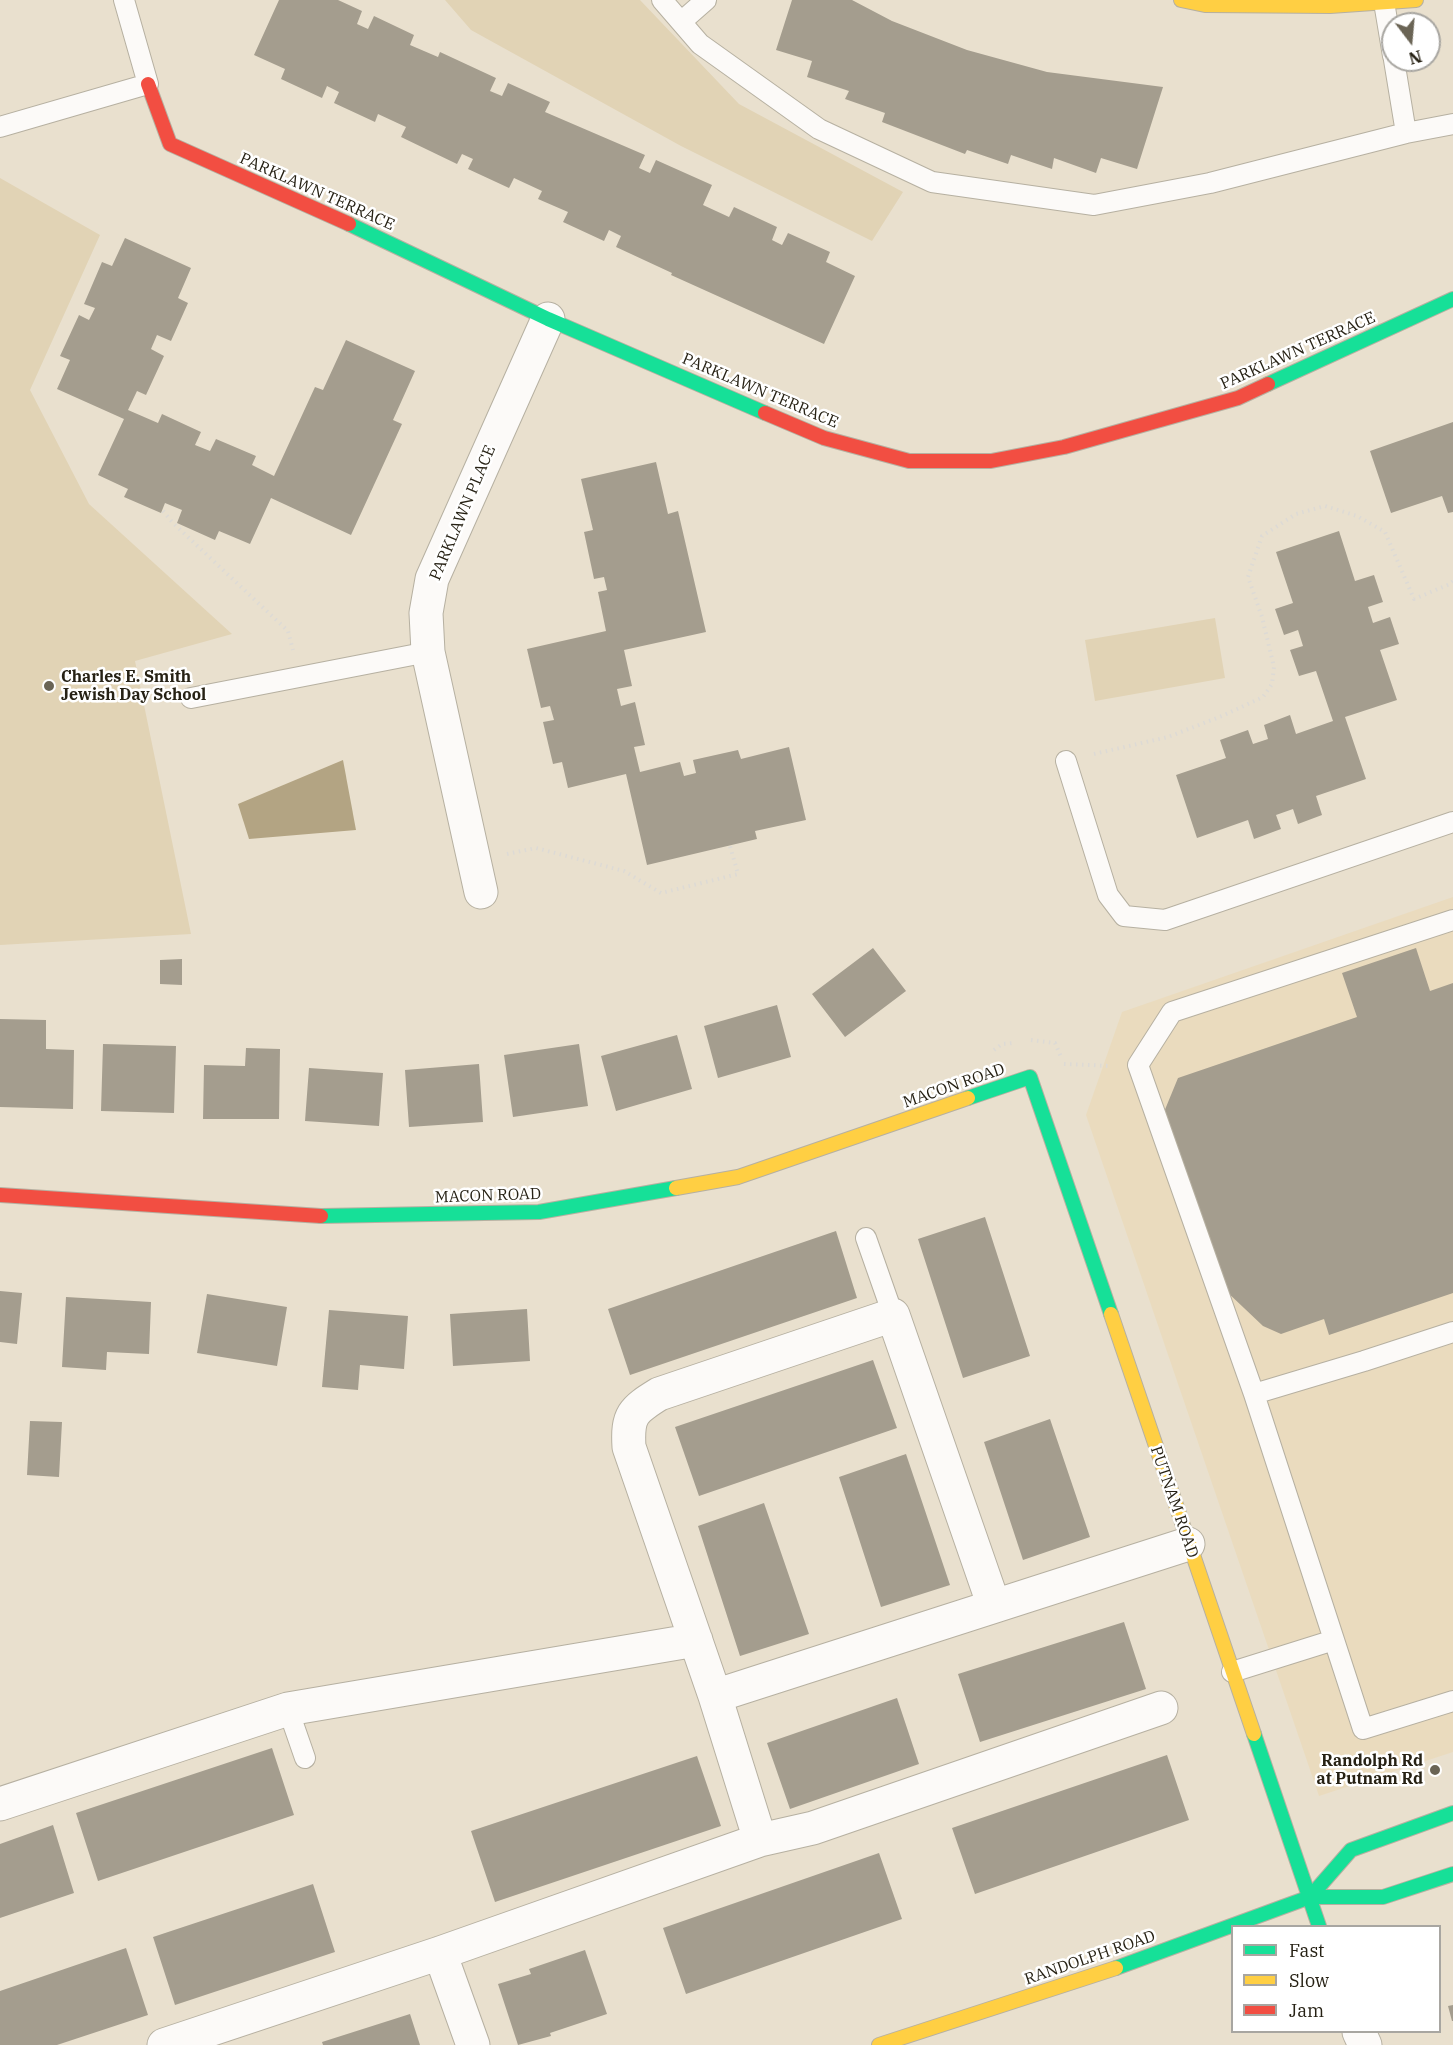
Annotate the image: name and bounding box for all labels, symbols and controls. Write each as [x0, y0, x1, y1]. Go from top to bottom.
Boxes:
north arrow [1381, 12, 1441, 72]
text: N [1407, 46, 1424, 69]
street label: PARKLAWN TERRACE [237, 149, 397, 235]
street label: PARKLAWN TERRACE [1218, 308, 1378, 394]
street label: PARKLAWN TERRACE [679, 349, 841, 433]
street label: PARKLAWN PLACE [426, 443, 500, 583]
place label: Charles E. Smith Jewish Day School [61, 667, 206, 705]
marker: Charles E. Smith Jewish Day School [42, 679, 56, 693]
street label: MACON ROAD [901, 1060, 1007, 1112]
street label: MACON ROAD [435, 1185, 541, 1207]
street label: PUTNAM ROAD [1146, 1444, 1202, 1560]
place label: Randolph Rd at Putnam Rd [1317, 1751, 1423, 1789]
marker: Randolph Rd at Putnam Rd [1428, 1763, 1442, 1777]
legend [1231, 1925, 1441, 2033]
street label: RANDOLPH ROAD [1022, 1927, 1158, 1989]
text: Fast [1289, 1939, 1324, 1962]
text: Slow [1289, 1969, 1329, 1992]
text: Jam [1289, 1999, 1324, 2022]

